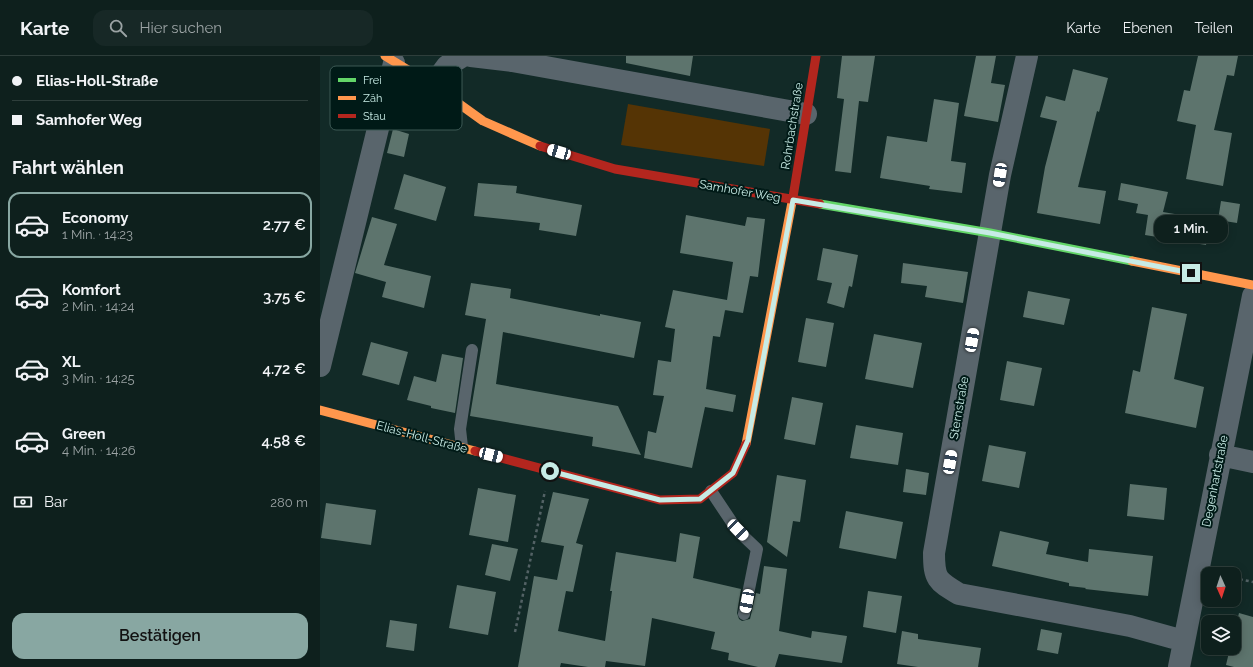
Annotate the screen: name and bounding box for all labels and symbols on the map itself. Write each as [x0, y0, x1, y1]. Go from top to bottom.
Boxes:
legend [330, 66, 462, 130]
text: Frei [363, 74, 382, 87]
street label: Rohrbachstraße [778, 82, 806, 170]
text: Zäh [363, 92, 382, 105]
text: Stau [363, 110, 386, 123]
car [546, 143, 572, 161]
car [992, 162, 1008, 188]
street label: Samhofer Weg [698, 177, 782, 205]
callout: 1 Min. [1154, 215, 1228, 243]
route end [1182, 264, 1200, 282]
car [964, 327, 980, 353]
street label: Sternstraße [947, 375, 971, 441]
street label: Elias-Holl-Straße [375, 418, 469, 456]
street label: Degenhartstraße [1199, 434, 1231, 528]
car [478, 446, 504, 464]
car [942, 449, 958, 475]
route start [541, 462, 559, 480]
car [725, 517, 751, 543]
north arrow [1201, 567, 1241, 607]
car [739, 588, 755, 614]

